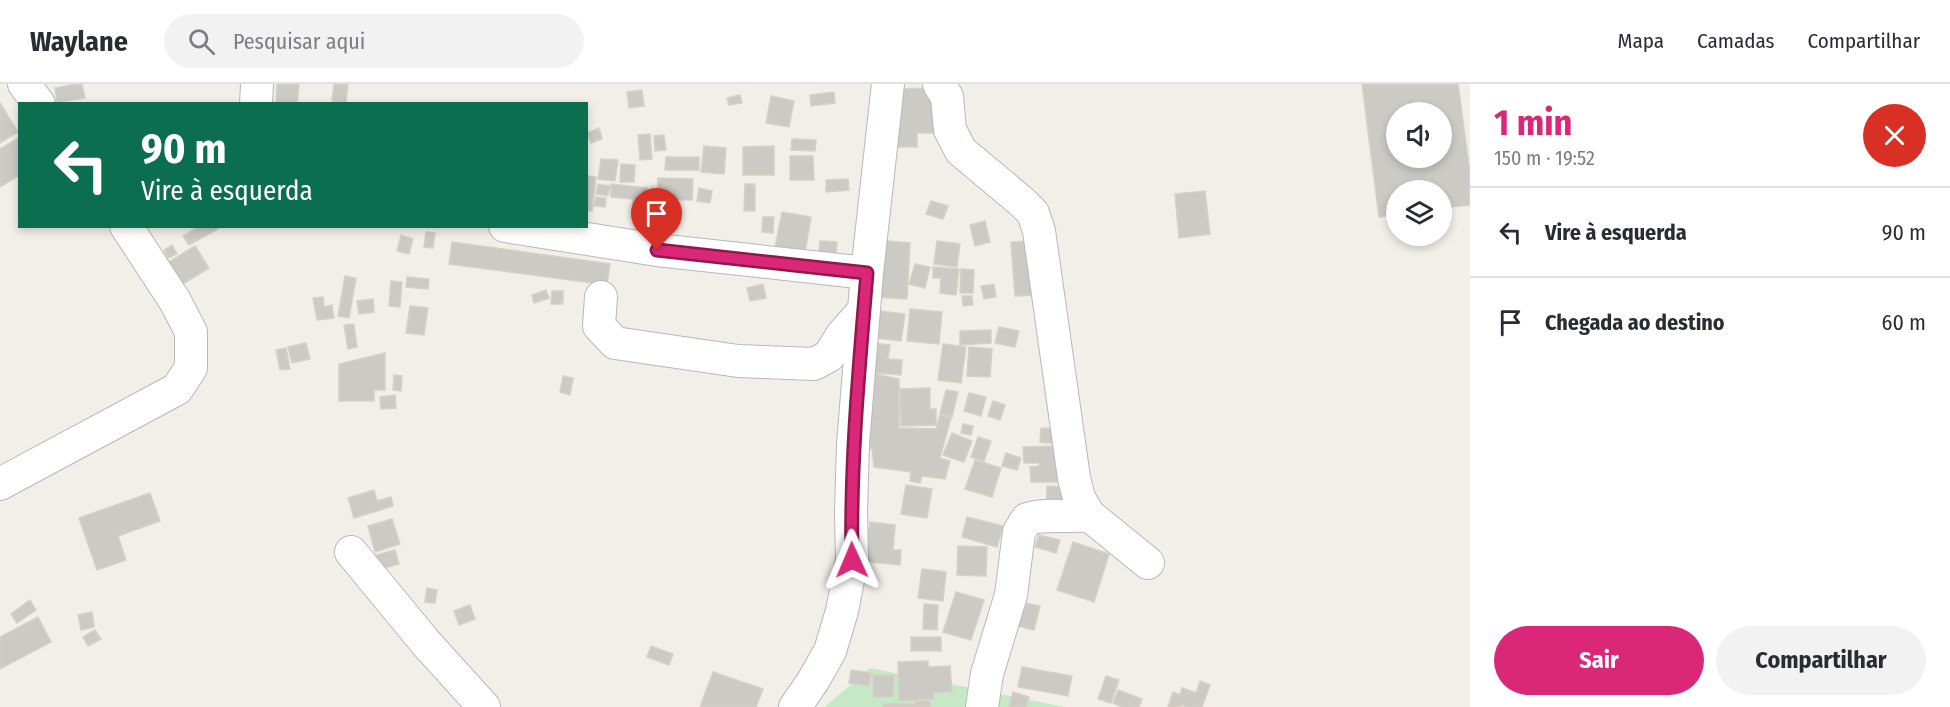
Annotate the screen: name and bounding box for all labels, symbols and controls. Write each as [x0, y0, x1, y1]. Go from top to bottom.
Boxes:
search box [164, 14, 584, 68]
text: Waylane [30, 25, 128, 58]
icon: search [185, 25, 218, 58]
text: Pesquisar aqui [233, 28, 365, 55]
text: Mapa [1618, 28, 1664, 54]
text: Camadas [1697, 28, 1775, 54]
text: Compartilhar [1808, 28, 1920, 54]
text: 1 min [1494, 101, 1572, 145]
map controls [1386, 102, 1452, 246]
button: sound [1386, 102, 1452, 168]
button: close [1863, 104, 1926, 167]
text: 90 m [141, 124, 226, 174]
icon: left [42, 126, 120, 204]
text: 150 m · 19:52 [1494, 146, 1595, 170]
text: Vire à esquerda [141, 175, 313, 207]
button: layers [1386, 180, 1452, 246]
pin [631, 188, 682, 250]
icon: arrive [640, 197, 673, 230]
icon: left [1494, 216, 1527, 249]
text: Vire à esquerda [1545, 219, 1687, 246]
text: 90 m [1882, 219, 1926, 246]
icon: arrive [1494, 306, 1527, 339]
text: Chegada ao destino [1545, 309, 1725, 336]
text: 60 m [1882, 309, 1926, 336]
position arrow [820, 528, 884, 592]
button: Sair [1494, 626, 1704, 695]
button: Compartilhar [1716, 626, 1926, 695]

